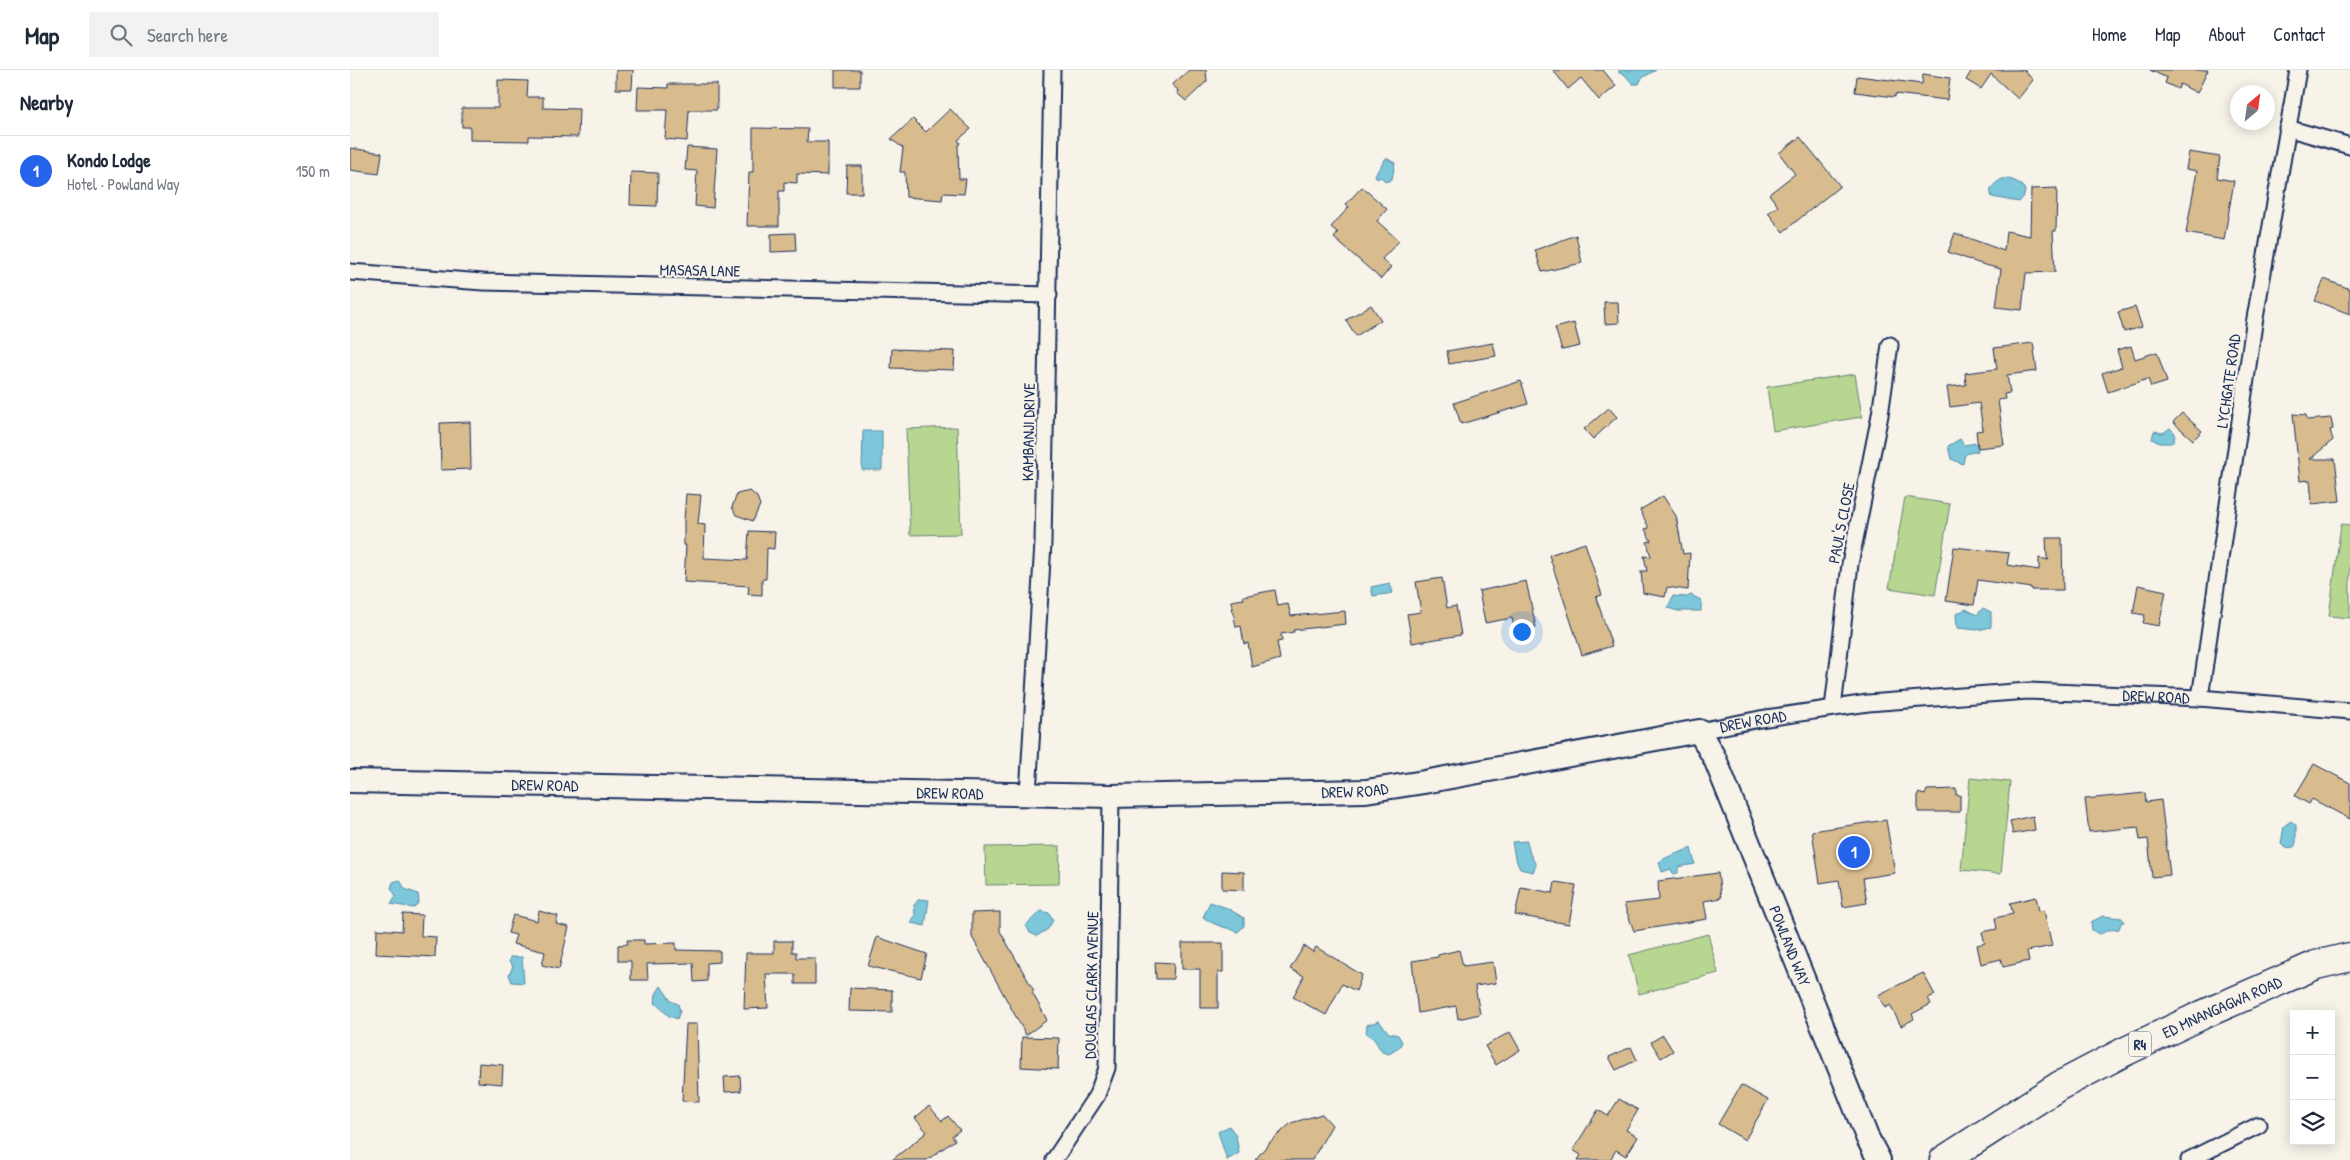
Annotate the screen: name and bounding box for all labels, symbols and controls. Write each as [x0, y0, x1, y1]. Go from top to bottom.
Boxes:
search box [89, 12, 439, 57]
text: Map [25, 19, 59, 51]
icon: search [107, 21, 135, 49]
text: Search here [147, 22, 228, 48]
text: Home [2092, 22, 2127, 47]
text: Map [2155, 22, 2180, 47]
text: About [2208, 22, 2245, 47]
text: Contact [2273, 22, 2325, 47]
north arrow [2230, 85, 2275, 130]
text: Nearby [20, 88, 73, 117]
text: Kondo Lodge [67, 147, 151, 173]
text: 1 [33, 160, 39, 182]
text: 150 m [296, 160, 330, 182]
text: Hotel · Powland Way [67, 173, 180, 195]
street label: MASASA LANE [659, 258, 741, 282]
street label: LYCHGATE ROAD [2211, 332, 2246, 429]
street label: KAMBANJI DRIVE [1016, 383, 1040, 481]
street label: PAUL'S CLOSE [1822, 481, 1860, 565]
your location [1509, 619, 1535, 645]
street label: DREW ROAD [2122, 684, 2190, 709]
street label: DREW ROAD [1718, 704, 1788, 738]
street label: DREW ROAD [511, 773, 579, 797]
street label: DREW ROAD [1321, 777, 1390, 803]
street label: DREW ROAD [916, 781, 984, 804]
pin: 1 [1838, 833, 1870, 871]
street label: POWLAND WAY [1764, 902, 1816, 989]
street label: DOUGLAS CLARK AVENUE [1079, 911, 1103, 1059]
street label: ED MNANGAGWA ROAD [2159, 970, 2286, 1043]
map controls [2290, 1010, 2335, 1145]
button: + [2290, 1010, 2335, 1055]
road number: R4 [2129, 1032, 2151, 1056]
button: − [2290, 1055, 2335, 1100]
button: layers [2290, 1100, 2335, 1145]

